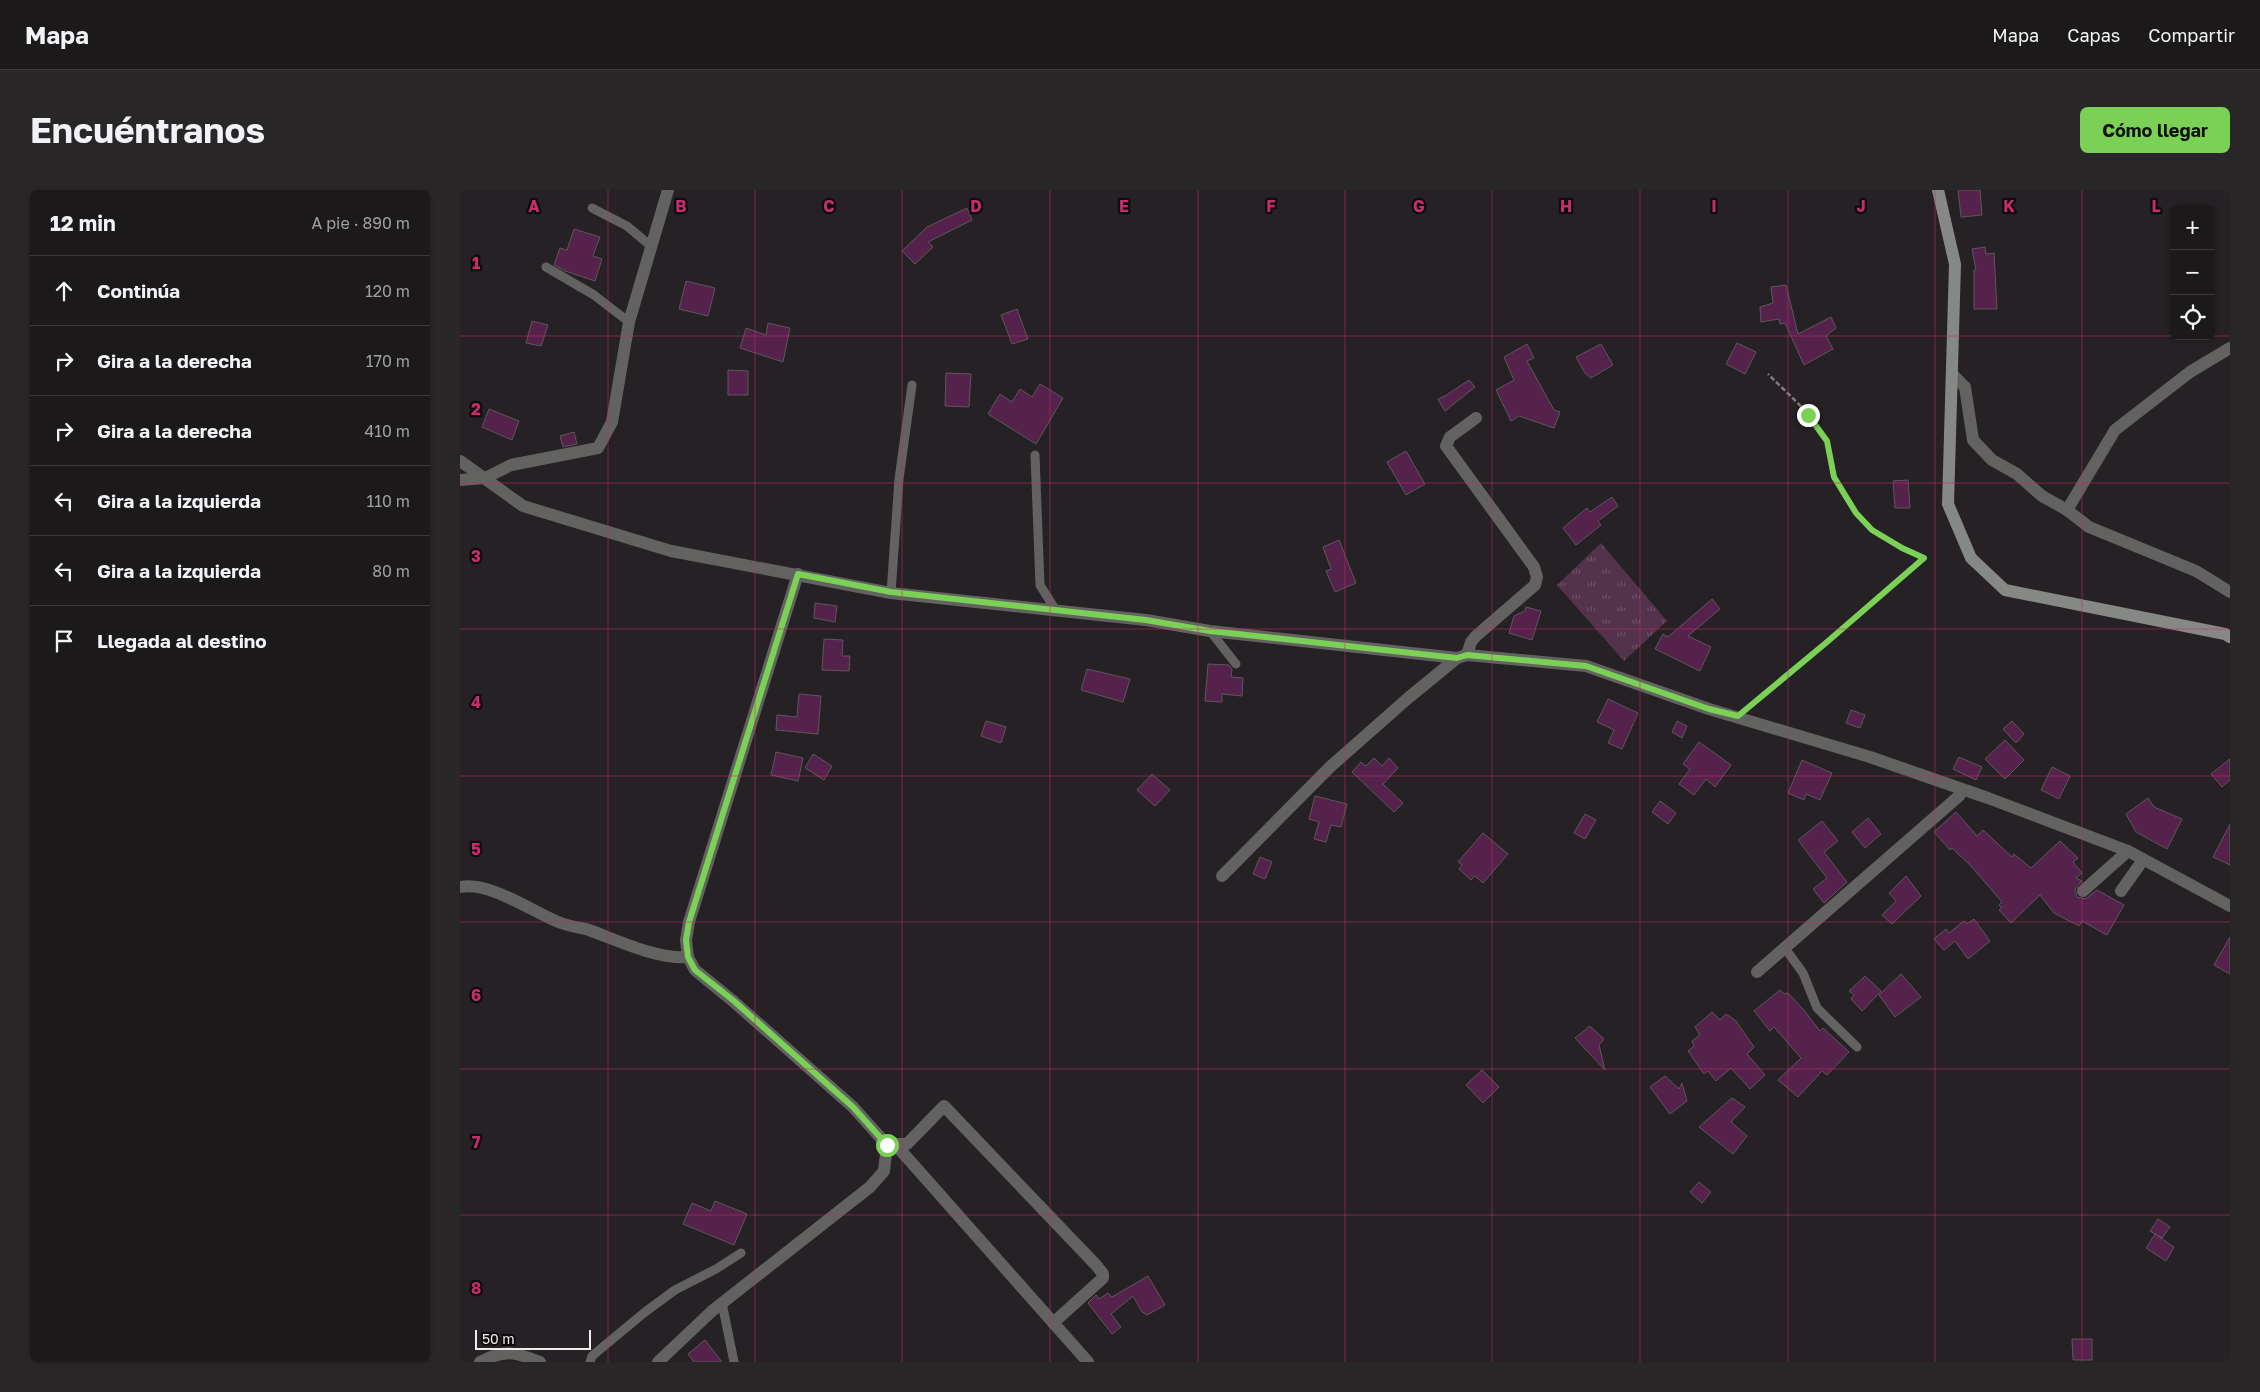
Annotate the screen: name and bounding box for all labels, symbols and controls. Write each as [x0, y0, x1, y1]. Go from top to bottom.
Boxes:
text: Mapa [25, 20, 89, 49]
text: Mapa [1992, 24, 2039, 46]
text: Capas [2067, 24, 2120, 46]
text: Compartir [2148, 24, 2235, 46]
button: Cómo llegar [2080, 107, 2230, 153]
text: Encuéntranos [30, 109, 265, 151]
text: A [528, 196, 540, 216]
text: B [675, 196, 687, 216]
text: C [823, 196, 835, 216]
text: D [970, 196, 982, 216]
text: E [1119, 196, 1129, 216]
text: F [1266, 196, 1276, 216]
text: G [1413, 196, 1425, 216]
text: H [1560, 196, 1572, 216]
text: I [1711, 196, 1717, 216]
text: J [1856, 196, 1866, 216]
text: K [2003, 196, 2015, 216]
text: L [2151, 196, 2161, 216]
map controls [2170, 205, 2215, 340]
button: + [2170, 205, 2215, 250]
text: 12 min [50, 210, 116, 236]
text: A pie · 890 m [312, 213, 410, 233]
button: − [2170, 250, 2215, 295]
text: 1 [472, 253, 480, 273]
icon: ahead [50, 277, 78, 305]
text: Continúa [97, 279, 180, 302]
text: 120 m [365, 281, 410, 301]
button: locate [2170, 295, 2215, 340]
icon: right [50, 347, 78, 375]
text: Gira a la derecha [97, 349, 252, 372]
text: 170 m [366, 351, 410, 371]
text: 2 [471, 399, 481, 419]
route end [1797, 404, 1820, 427]
icon: right [50, 417, 78, 445]
text: Gira a la derecha [97, 419, 252, 442]
text: 410 m [364, 421, 410, 441]
icon: left [50, 487, 78, 515]
text: Gira a la izquierda [97, 489, 261, 512]
text: 110 m [366, 491, 410, 511]
text: 3 [471, 546, 481, 566]
icon: left [50, 557, 78, 585]
text: Gira a la izquierda [97, 559, 261, 582]
text: 80 m [372, 561, 410, 581]
icon: arrive [50, 627, 78, 655]
text: Llegada al destino [97, 629, 267, 652]
text: 4 [471, 692, 481, 712]
text: 5 [471, 839, 481, 859]
text: 6 [471, 985, 481, 1005]
text: 7 [472, 1132, 481, 1152]
route start [876, 1134, 899, 1157]
text: 8 [471, 1278, 481, 1298]
scale bar [475, 1327, 591, 1350]
text: 50 m [482, 1330, 515, 1347]

